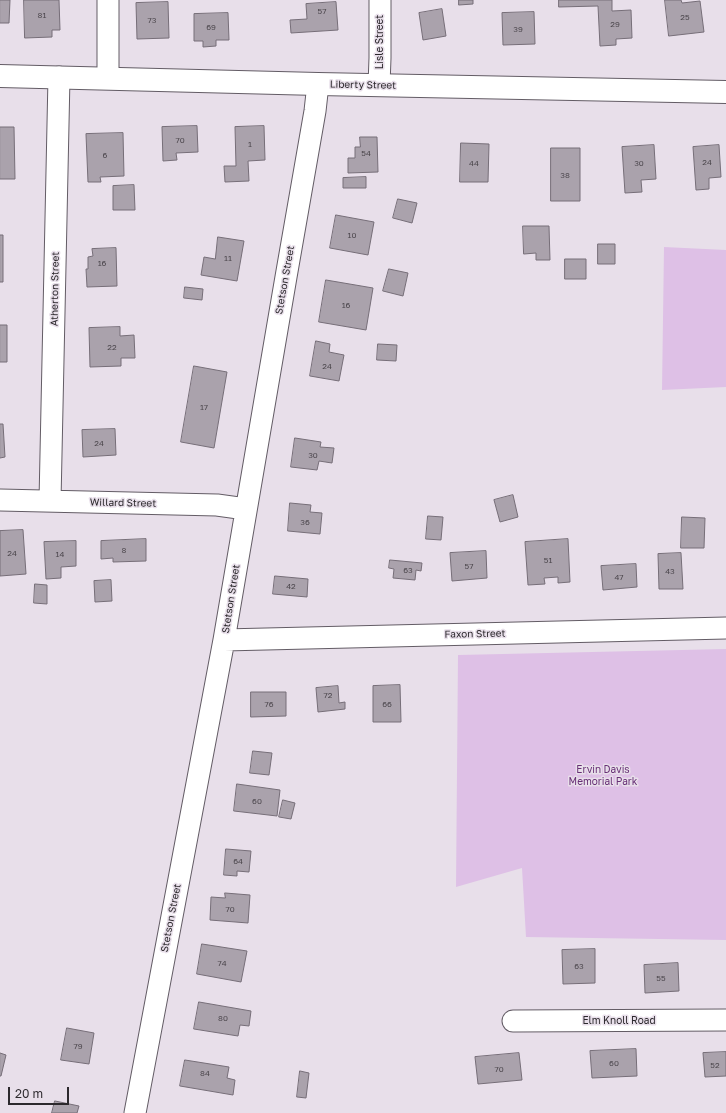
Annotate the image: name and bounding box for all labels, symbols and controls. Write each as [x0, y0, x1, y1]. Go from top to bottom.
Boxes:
house number: 57 [318, 6, 326, 16]
house number: 81 [38, 10, 46, 20]
house number: 25 [680, 12, 690, 22]
house number: 73 [148, 15, 156, 25]
street label: Lisle Street [374, 15, 386, 69]
house number: 29 [610, 19, 620, 29]
house number: 69 [206, 22, 216, 32]
house number: 39 [513, 24, 523, 34]
street label: Liberty Street [330, 78, 396, 92]
house number: 70 [175, 135, 185, 145]
house number: 1 [248, 139, 252, 149]
house number: 54 [361, 148, 371, 158]
house number: 6 [103, 150, 107, 160]
house number: 24 [702, 157, 712, 167]
house number: 44 [469, 158, 479, 168]
house number: 30 [634, 158, 644, 168]
house number: 38 [560, 170, 570, 180]
house number: 10 [348, 230, 356, 240]
street label: Stetson Street [273, 245, 297, 315]
street label: Atherton Street [48, 252, 62, 326]
house number: 11 [224, 253, 232, 263]
house number: 16 [98, 258, 106, 268]
house number: 16 [342, 300, 350, 310]
house number: 22 [107, 342, 117, 352]
house number: 24 [322, 361, 332, 371]
house number: 17 [200, 402, 208, 412]
house number: 24 [94, 438, 104, 448]
house number: 30 [308, 450, 318, 460]
street label: Willard Street [90, 496, 156, 510]
house number: 36 [300, 517, 310, 527]
house number: 8 [122, 545, 126, 555]
house number: 24 [7, 548, 17, 558]
house number: 14 [56, 549, 64, 559]
house number: 51 [544, 555, 552, 565]
house number: 57 [465, 561, 473, 571]
street label: Stetson Street [220, 564, 242, 634]
house number: 63 [403, 565, 413, 575]
house number: 43 [665, 566, 675, 576]
house number: 47 [614, 572, 624, 582]
house number: 42 [286, 581, 296, 591]
street label: Faxon Street [444, 627, 506, 641]
house number: 72 [324, 690, 332, 700]
house number: 76 [264, 699, 274, 709]
house number: 66 [382, 699, 392, 709]
park label: Ervin Davis Memorial Park [569, 764, 637, 788]
house number: 60 [252, 796, 262, 806]
house number: 64 [233, 856, 243, 866]
street label: Stetson Street [158, 883, 184, 953]
house number: 70 [225, 904, 235, 914]
house number: 74 [217, 958, 227, 968]
house number: 63 [574, 961, 584, 971]
house number: 55 [656, 973, 666, 983]
house number: 80 [218, 1013, 228, 1023]
street label: Elm Knoll Road [582, 1015, 656, 1027]
house number: 79 [73, 1041, 83, 1051]
house number: 60 [609, 1058, 619, 1068]
house number: 52 [710, 1060, 720, 1070]
house number: 70 [494, 1064, 504, 1074]
house number: 84 [200, 1068, 210, 1078]
scale bar [10, 1079, 71, 1105]
text: 20 m [15, 1086, 43, 1101]

